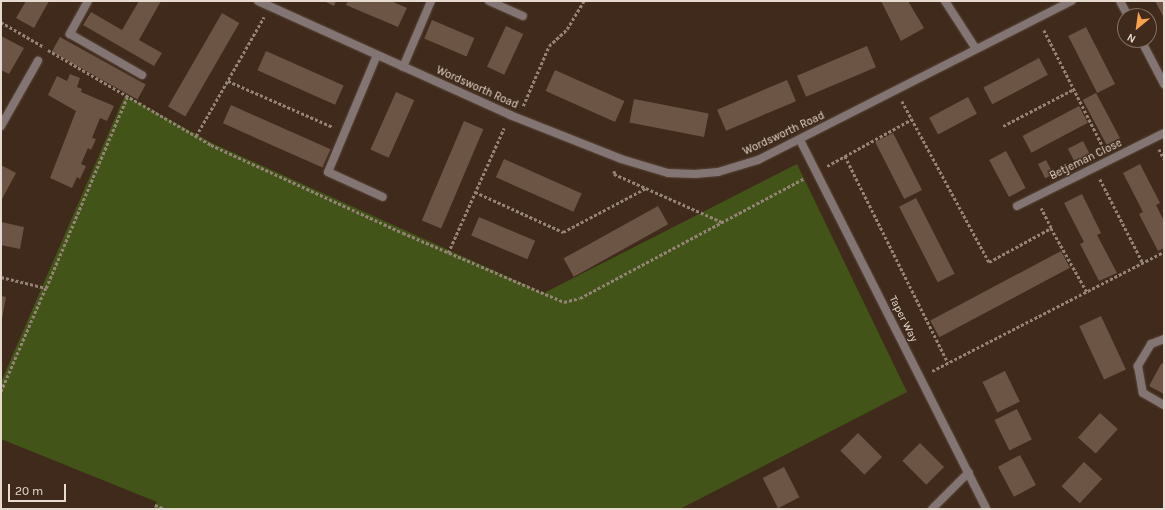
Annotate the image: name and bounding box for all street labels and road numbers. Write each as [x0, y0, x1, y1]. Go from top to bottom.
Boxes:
street label: Wordsworth Road [434, 64, 520, 112]
street label: Wordsworth Road [741, 109, 827, 159]
street label: Betjeman Close [1048, 137, 1124, 183]
street label: Taper Way [886, 294, 920, 344]

